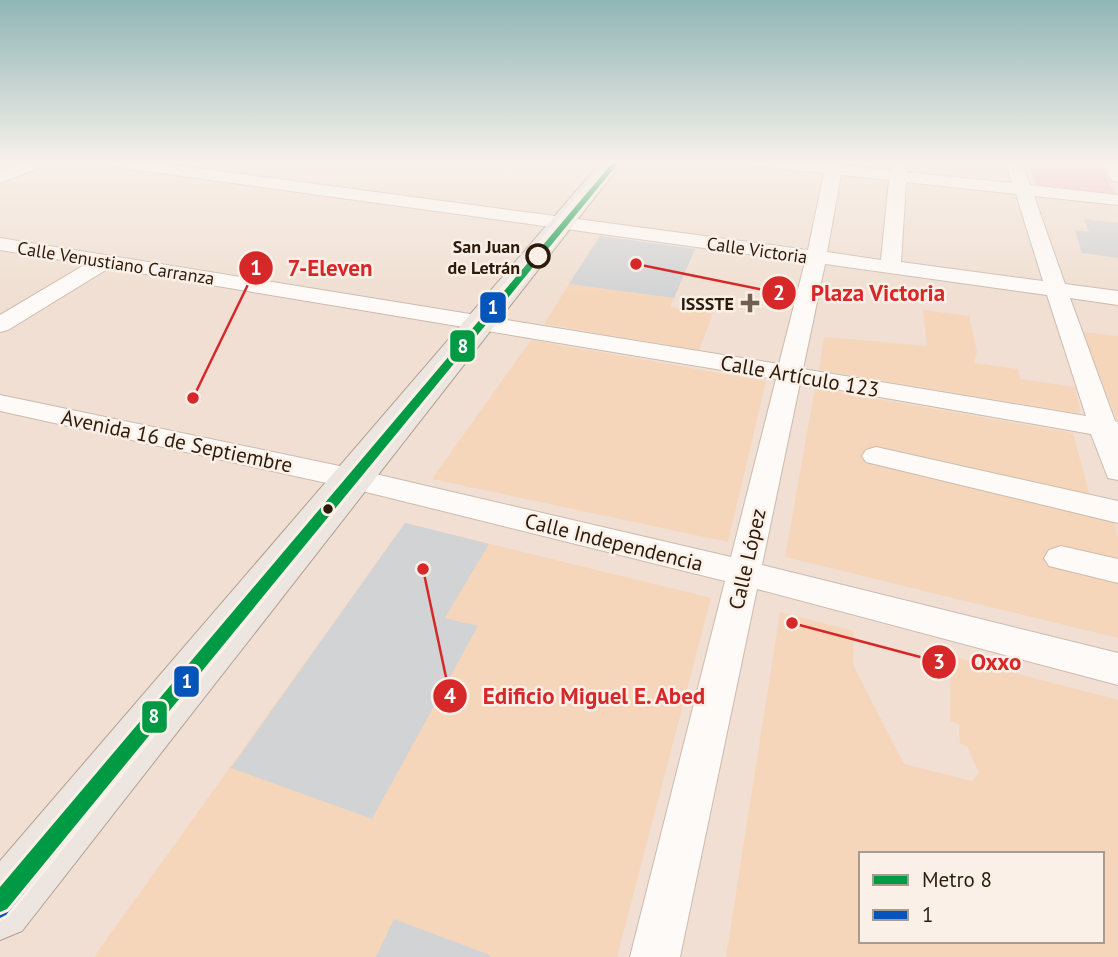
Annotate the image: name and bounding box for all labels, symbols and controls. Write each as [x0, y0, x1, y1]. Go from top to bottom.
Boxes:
street label: Calle Victoria [705, 232, 809, 268]
place label: San Juan de Letrán [447, 235, 520, 279]
street label: Calle Venustiano Carranza [16, 236, 216, 290]
marker: San Juan de Letrán [526, 244, 550, 268]
callout: 7-Eleven [238, 246, 386, 290]
text: 7-Eleven [287, 253, 373, 282]
text: 1 [250, 254, 262, 281]
callout: Plaza Victoria [762, 271, 960, 315]
text: Plaza Victoria [811, 278, 945, 307]
text: 2 [773, 279, 785, 306]
line badge: 1 [479, 291, 507, 324]
place label: ISSSTE [681, 292, 734, 315]
marker: ISSSTE [740, 293, 760, 313]
text: 1 [488, 295, 498, 319]
line badge: 8 [449, 329, 476, 363]
text: 8 [458, 334, 468, 358]
street label: Calle Artículo 123 [718, 349, 882, 403]
street label: Avenida 16 de Septiembre [59, 403, 295, 479]
unlabelled marker [321, 502, 335, 516]
street label: Calle López [722, 506, 772, 612]
street label: Calle Independencia [522, 507, 706, 577]
callout: Oxxo [922, 640, 1035, 684]
text: Oxxo [971, 647, 1021, 676]
text: 3 [933, 648, 945, 675]
line badge: 1 [173, 665, 200, 698]
text: 1 [182, 669, 192, 693]
callout: Edificio Miguel E. Abed [432, 674, 720, 718]
text: Edificio Miguel E. Abed [483, 681, 705, 710]
text: 4 [444, 682, 456, 709]
line badge: 8 [141, 700, 168, 734]
text: 8 [149, 704, 159, 728]
legend [859, 852, 1104, 943]
text: Metro 8 [922, 866, 992, 893]
text: 1 [922, 901, 933, 928]

